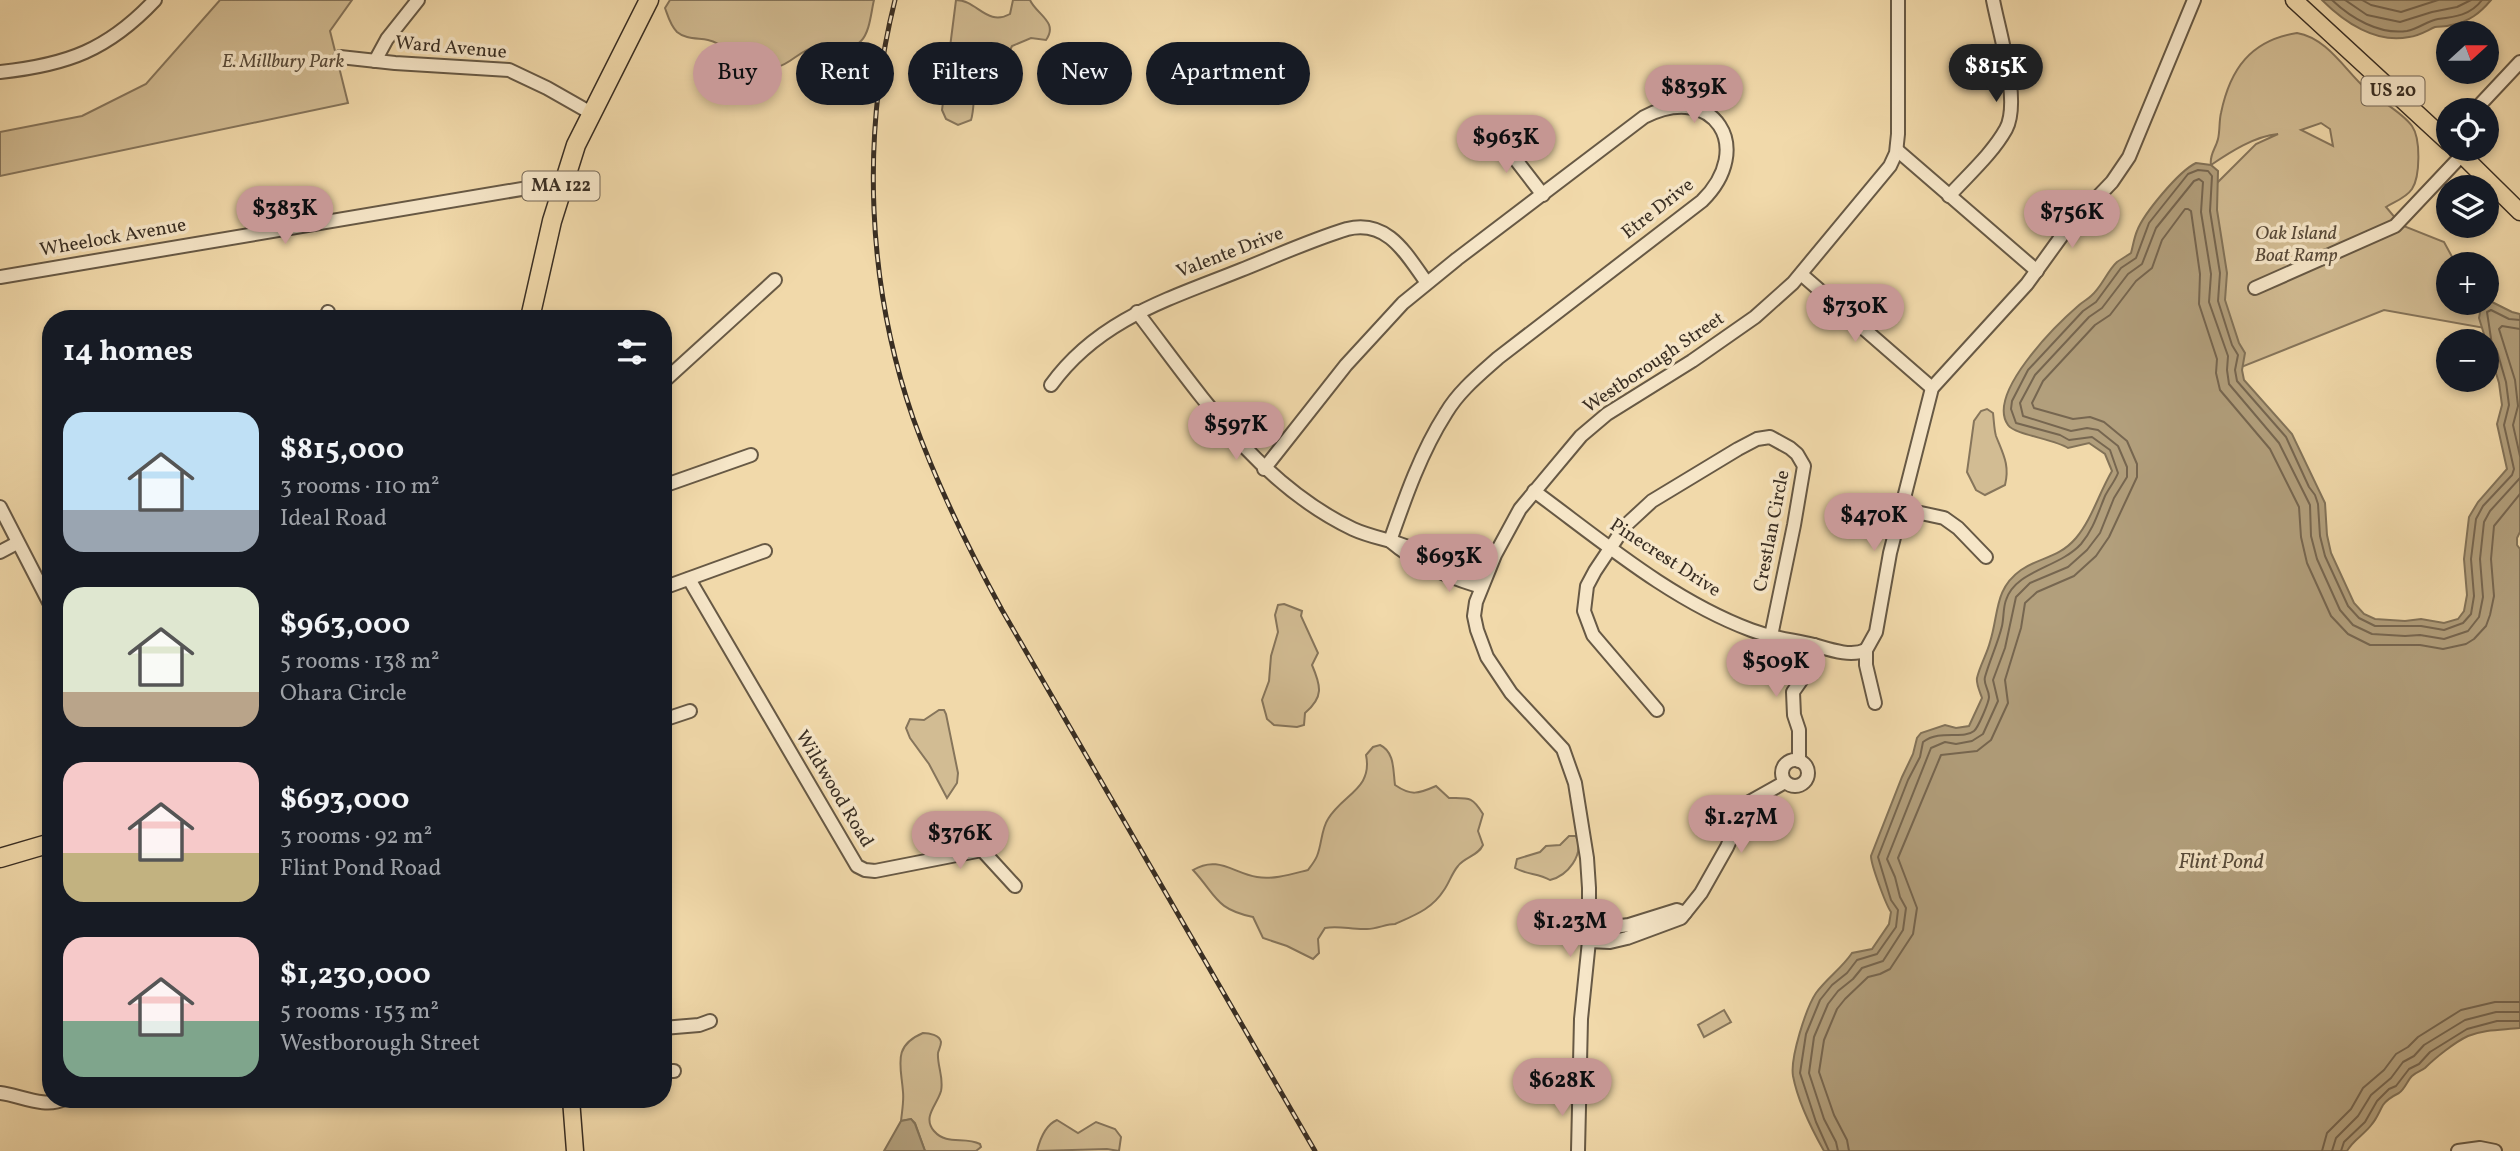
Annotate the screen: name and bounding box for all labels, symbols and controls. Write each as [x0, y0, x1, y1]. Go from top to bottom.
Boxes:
north arrow [2436, 21, 2499, 84]
map controls [2436, 21, 2499, 392]
street label: Ward Avenue [394, 30, 508, 66]
chip: Buy [693, 42, 782, 105]
chip: Rent [796, 42, 894, 105]
chip: Filters [908, 42, 1023, 105]
chip: New [1037, 42, 1132, 105]
chip: Apartment [1146, 42, 1310, 105]
pin: $815K [1947, 44, 2045, 104]
park label: E. Millbury Park [222, 49, 345, 75]
text: $815K [1965, 51, 2027, 83]
pin: $839K [1645, 66, 1743, 125]
text: $839K [1661, 72, 1727, 104]
road number: US 20 [2362, 76, 2424, 106]
button: locate [2436, 98, 2499, 161]
pin: $963K [1457, 116, 1555, 175]
text: $963K [1473, 122, 1539, 154]
road number: MA 122 [522, 172, 600, 201]
street label: Etre Drive [1616, 173, 1700, 245]
button: layers [2436, 175, 2499, 238]
pin: $383K [236, 187, 334, 246]
pin: $756K [2023, 190, 2121, 250]
text: $383K [252, 193, 318, 225]
text: $756K [2040, 197, 2104, 229]
street label: Wheelock Avenue [38, 212, 188, 264]
street label: Valente Drive [1173, 221, 1287, 285]
park label: Oak Island Boat Ramp [2255, 221, 2338, 269]
button: + [2436, 252, 2499, 315]
pin: $730K [1806, 284, 1904, 344]
text: $730K [1822, 291, 1888, 323]
street label: Westborough Street [1578, 306, 1730, 420]
button: − [2436, 329, 2499, 392]
text: 14 homes [63, 331, 193, 373]
icon: filters [613, 333, 651, 371]
pin: $597K [1187, 402, 1285, 462]
text: $597K [1204, 409, 1268, 441]
text: $815,000 [280, 429, 404, 471]
icon: home [119, 440, 203, 524]
street label: Crestlan Circle [1747, 468, 1797, 594]
text: 3 rooms · 110 m² [280, 471, 440, 503]
pin: $470K [1825, 494, 1923, 553]
text: $470K [1840, 500, 1908, 532]
text: Ideal Road [280, 503, 387, 535]
street label: Pinecrest Drive [1604, 512, 1726, 604]
pin: $693K [1400, 534, 1498, 594]
text: $693K [1416, 541, 1482, 573]
text: $963,000 [280, 604, 410, 646]
icon: home [119, 615, 203, 699]
pin: $509K [1727, 640, 1825, 699]
text: 5 rooms · 138 m² [280, 646, 440, 678]
text: $509K [1742, 646, 1810, 678]
text: Ohara Circle [280, 678, 407, 710]
street label: Wildwood Road [789, 725, 879, 853]
text: $693,000 [280, 779, 409, 821]
icon: home [119, 790, 203, 874]
pin: $1.27M [1684, 796, 1798, 855]
text: $1.27M [1704, 802, 1778, 834]
pin: $376K [911, 812, 1009, 871]
text: $376K [928, 818, 992, 850]
text: 3 rooms · 92 m² [280, 821, 432, 853]
water label: Flint Pond [2178, 848, 2264, 877]
text: Flint Pond Road [280, 853, 441, 885]
pin: $1.23M [1513, 900, 1627, 959]
text: $1.23M [1533, 906, 1607, 938]
text: $1,230,000 [280, 954, 431, 996]
icon: home [119, 965, 203, 1049]
text: 5 rooms · 153 m² [280, 996, 439, 1028]
text: Westborough Street [280, 1028, 480, 1060]
pin: $628K [1513, 1058, 1611, 1118]
text: $628K [1529, 1065, 1595, 1097]

